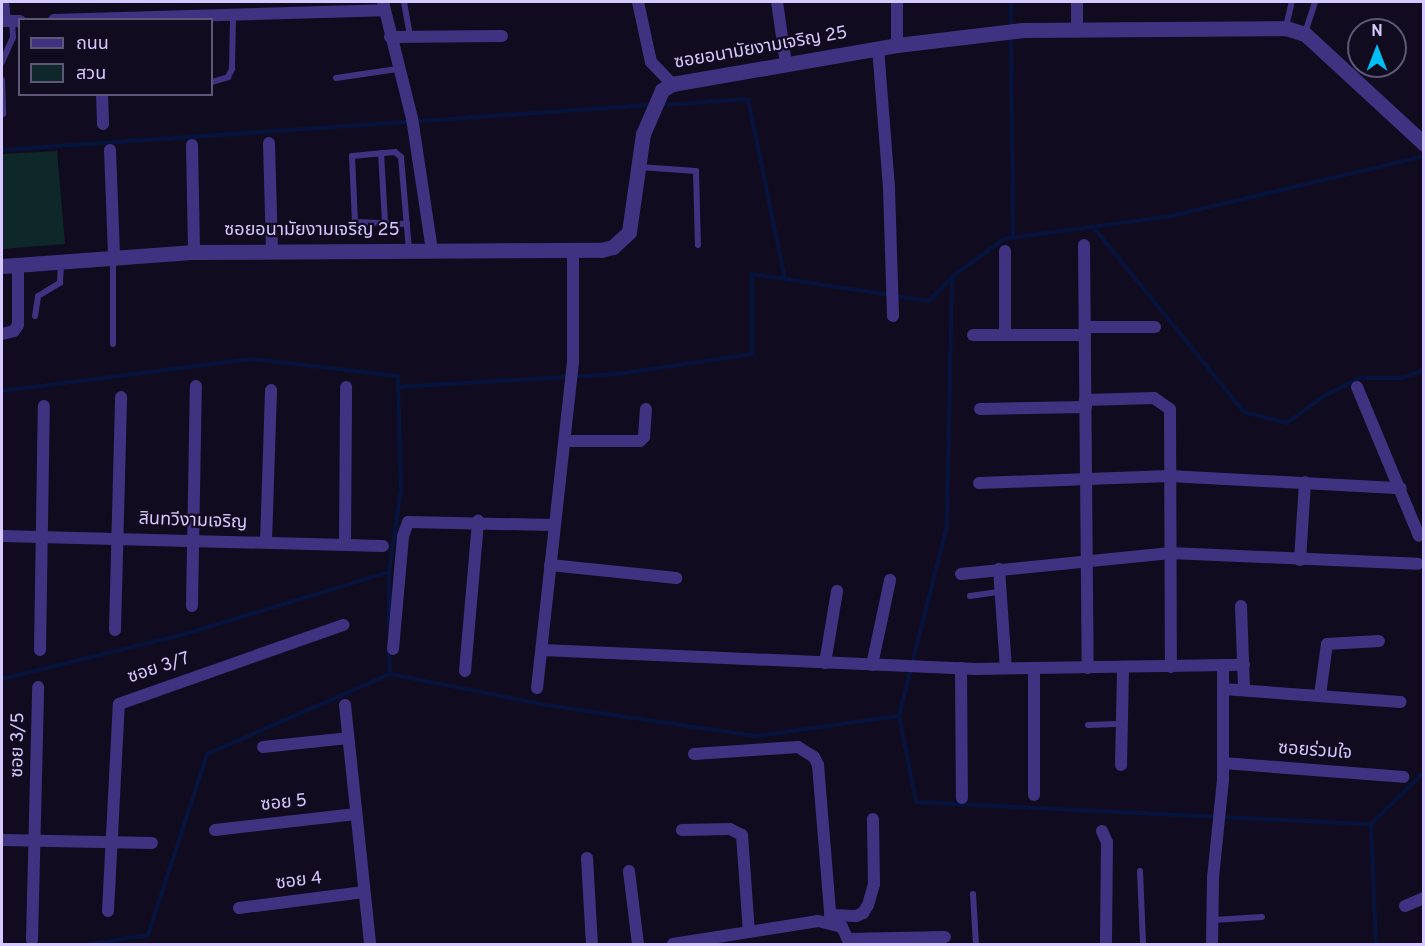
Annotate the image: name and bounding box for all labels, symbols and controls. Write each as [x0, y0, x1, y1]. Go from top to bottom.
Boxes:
legend [18, 18, 213, 96]
north arrow [1347, 18, 1407, 78]
text: N [1371, 22, 1383, 42]
street label: ซอยอนามัยงามเจริญ 25 [673, 23, 849, 75]
text: ถนน [76, 33, 109, 56]
text: สวน [76, 63, 106, 86]
street label: ซอยอนามัยงามเจริญ 25 [224, 220, 400, 242]
street label: สินทวีงามเจริญ [138, 509, 248, 535]
street label: ซอย 3/7 [125, 649, 193, 689]
street label: ซอย 3/5 [8, 712, 30, 778]
street label: ซอยร่วมใจ [1277, 739, 1353, 765]
street label: ซอย 5 [260, 791, 308, 817]
street label: ซอย 4 [275, 868, 323, 896]

